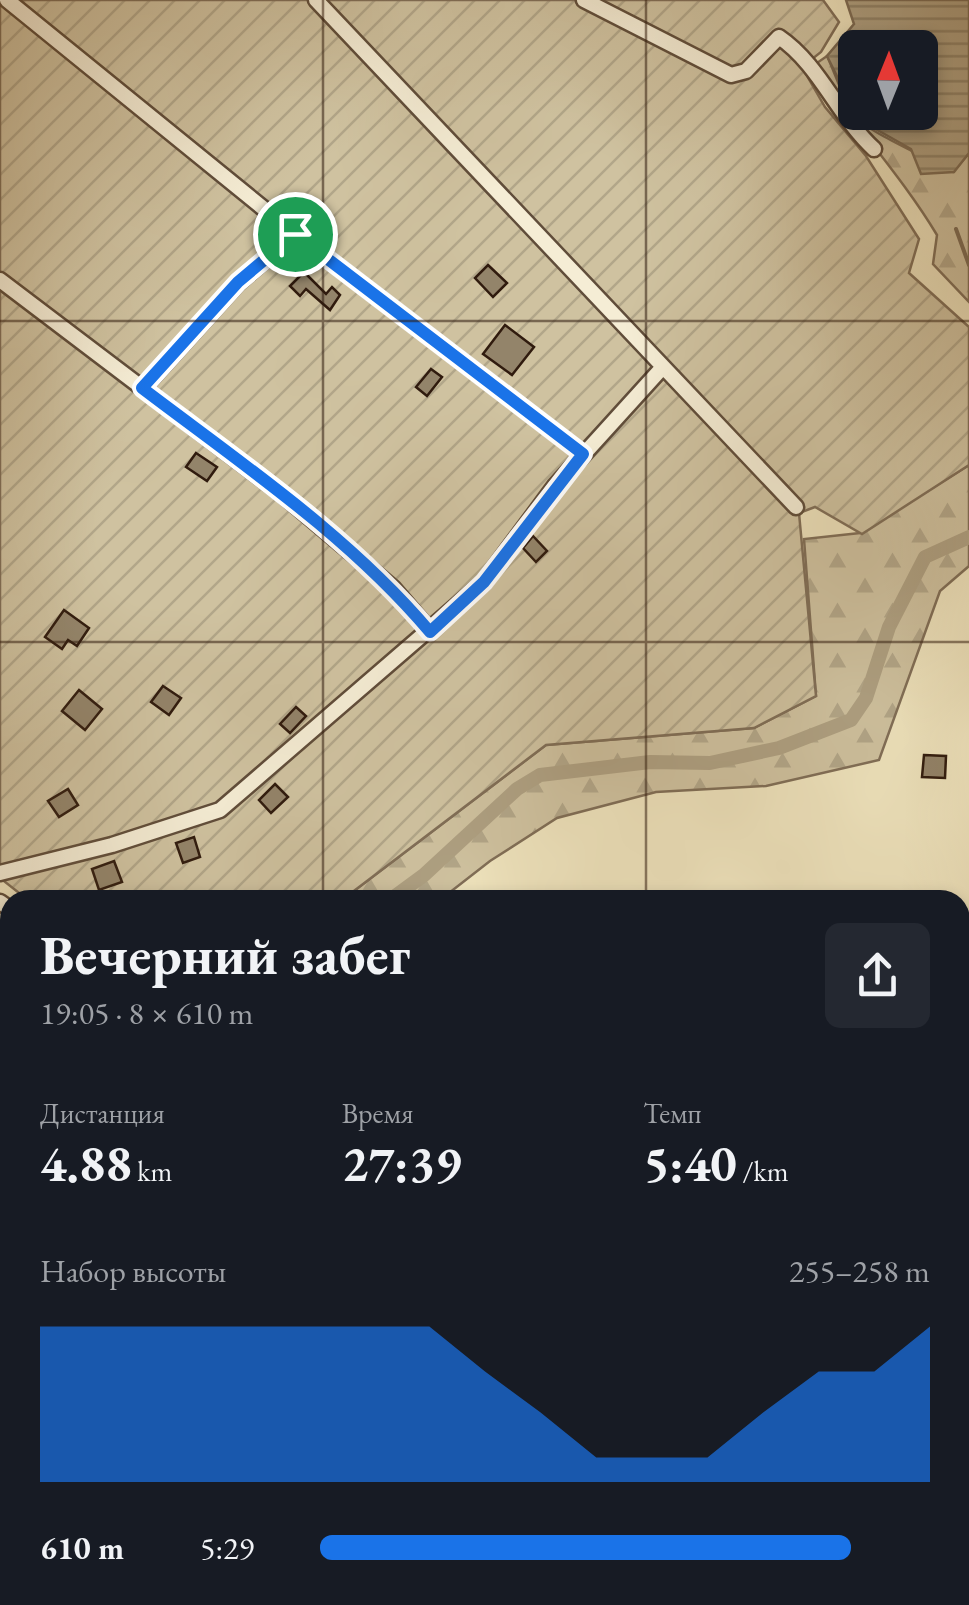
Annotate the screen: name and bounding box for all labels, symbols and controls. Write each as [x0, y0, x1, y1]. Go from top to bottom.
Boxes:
north arrow [838, 30, 938, 130]
map controls [838, 30, 938, 130]
pin [253, 192, 338, 277]
icon: arrive [268, 207, 323, 262]
text: Вечерний забег [40, 919, 410, 990]
button: share [825, 923, 930, 1028]
text: 19:05 · 8 × 610 m [40, 992, 253, 1034]
text: Дистанция [40, 1095, 165, 1131]
text: Время [342, 1095, 414, 1131]
text: Темп [643, 1095, 702, 1131]
text: 4.88 [40, 1131, 132, 1196]
text: 27:39 [342, 1131, 462, 1196]
text: 5:40 [643, 1131, 737, 1196]
text: km [132, 1153, 172, 1189]
text: /km [737, 1153, 788, 1189]
text: Набор высоты [40, 1250, 226, 1292]
text: 255–258 m [789, 1250, 930, 1292]
text: 610 m [40, 1527, 124, 1569]
text: 5:29 [200, 1527, 254, 1569]

